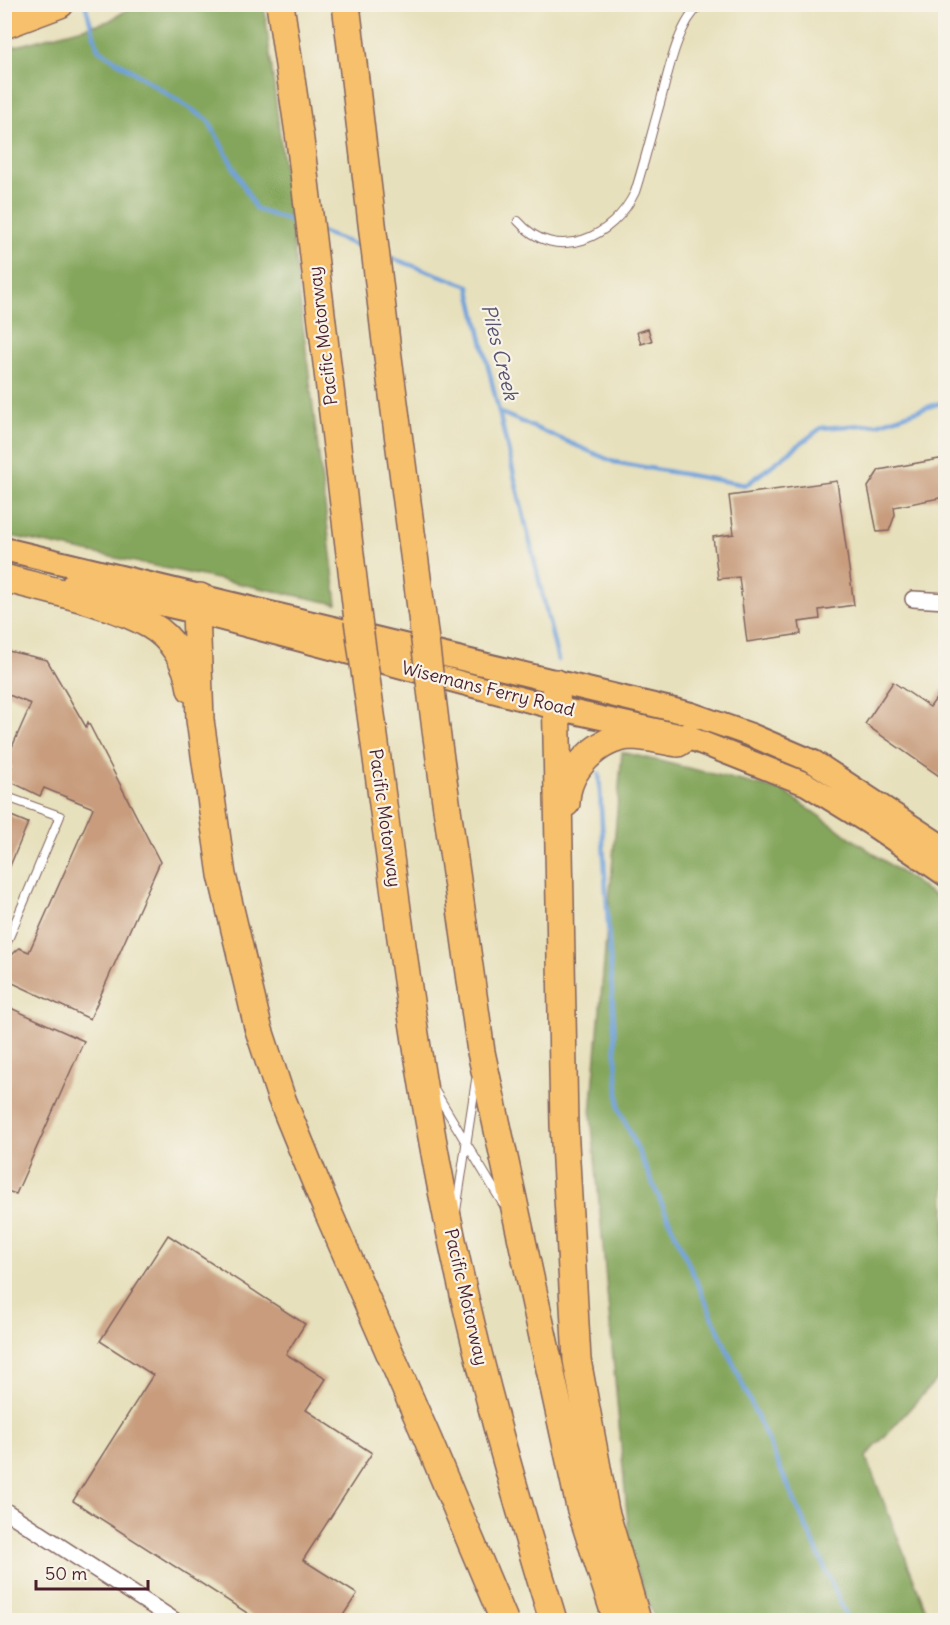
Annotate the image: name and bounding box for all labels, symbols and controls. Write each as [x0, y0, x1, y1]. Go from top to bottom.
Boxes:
street label: Pacific Motorway [303, 265, 342, 407]
water label: Piles Creek [477, 301, 525, 404]
street label: Wisemans Ferry Road [399, 656, 577, 721]
street label: Pacific Motorway [364, 747, 407, 889]
street label: Pacific Motorway [440, 1226, 493, 1368]
scale bar [36, 1553, 148, 1591]
text: 50 m [45, 1562, 87, 1585]

